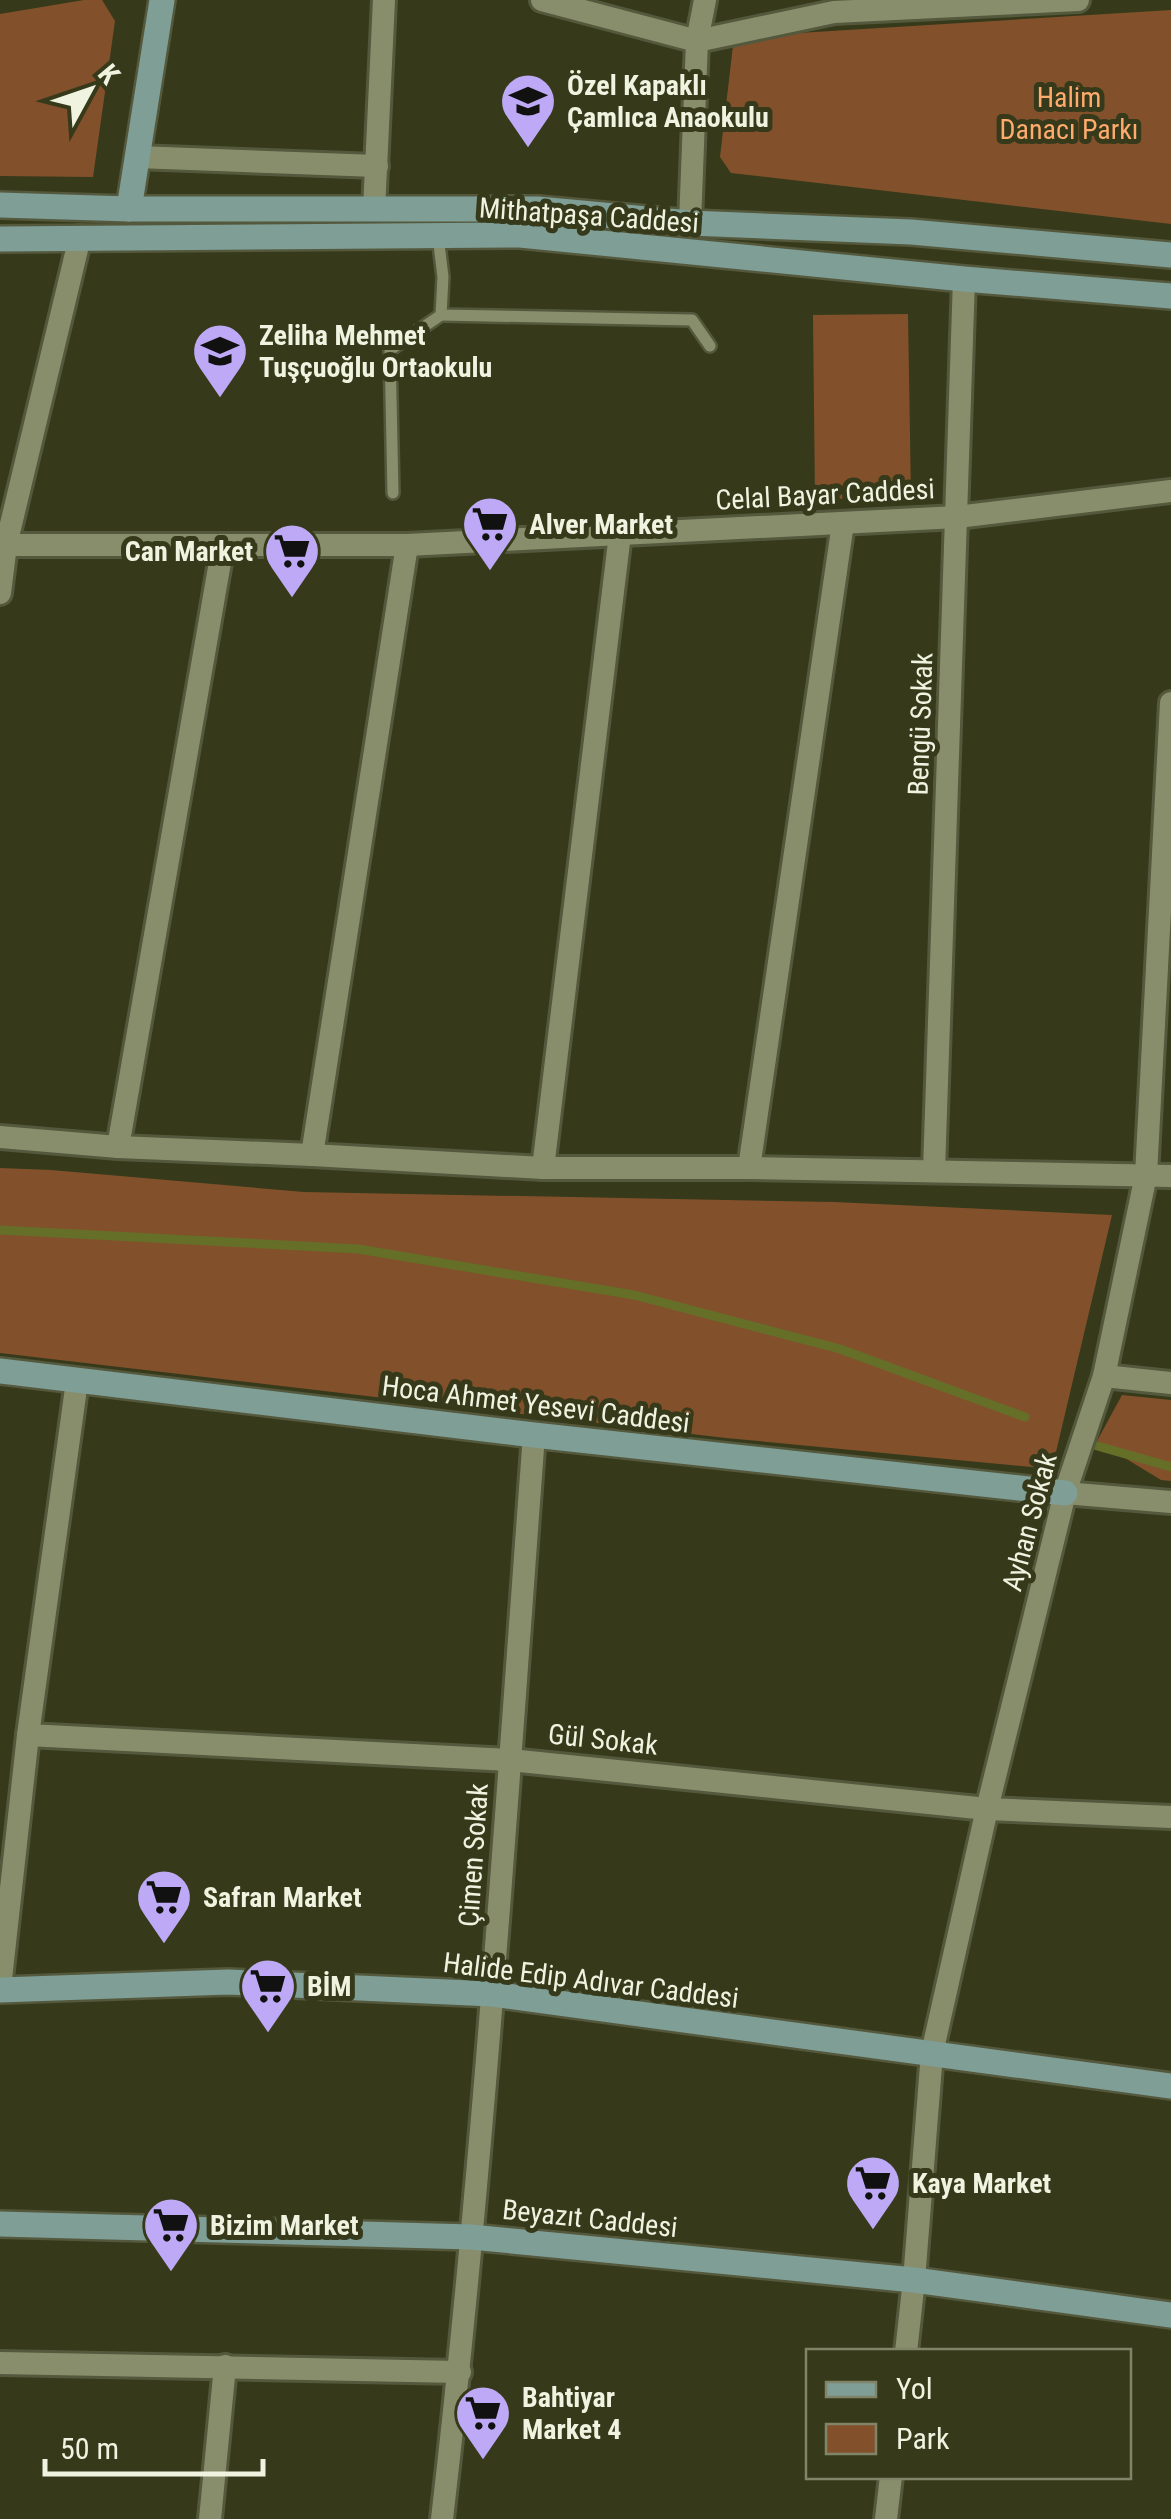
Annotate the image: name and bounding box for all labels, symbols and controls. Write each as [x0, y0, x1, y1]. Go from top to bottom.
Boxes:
north arrow [40, 40, 140, 140]
text: K [91, 58, 127, 91]
place label: Özel Kapaklı Çamlıca Anaokulu [567, 69, 769, 134]
school or university icon: Özel Kapaklı Çamlıca Anaokulu [498, 71, 558, 150]
park label: Halim Danacı Parkı [1000, 81, 1138, 146]
street label: Mithatpaşa Caddesi [478, 191, 700, 240]
place label: Zeliha Mehmet Tuşçuoğlu Ortaokulu [259, 319, 492, 384]
school or university icon: Zeliha Mehmet Tuşçuoğlu Ortaokulu [190, 321, 250, 400]
street label: Celal Bayar Caddesi [715, 472, 935, 517]
supermarket icon: Alver Market [460, 494, 520, 573]
place label: Alver Market [529, 508, 673, 541]
supermarket icon: Can Market [262, 521, 322, 600]
place label: Can Market [125, 535, 253, 568]
street label: Bengü Sokak [902, 652, 939, 796]
street label: Hoca Ahmet Yesevi Caddesi [380, 1369, 692, 1440]
street label: Ayhan Sokak [995, 1449, 1064, 1595]
street label: Gül Sokak [546, 1717, 660, 1762]
street label: Çimen Sokak [452, 1782, 495, 1928]
supermarket icon: Safran Market [134, 1867, 194, 1946]
place label: Safran Market [203, 1881, 362, 1914]
street label: Halide Edip Adıvar Caddesi [441, 1946, 741, 2015]
supermarket icon: BİM [238, 1956, 298, 2035]
place label: BİM [307, 1970, 352, 2003]
supermarket icon: Kaya Market [843, 2153, 903, 2232]
place label: Kaya Market [912, 2167, 1051, 2200]
street label: Beyazıt Caddesi [501, 2193, 679, 2244]
supermarket icon: Bizim Market [141, 2195, 201, 2274]
place label: Bizim Market [210, 2209, 359, 2242]
legend [806, 2349, 1131, 2479]
text: Yol [896, 2371, 933, 2406]
place label: Bahtiyar Market 4 [522, 2381, 621, 2446]
supermarket icon: Bahtiyar Market 4 [453, 2383, 513, 2462]
scale bar [45, 2414, 262, 2476]
text: Park [896, 2421, 950, 2456]
text: 50 m [60, 2431, 119, 2466]

